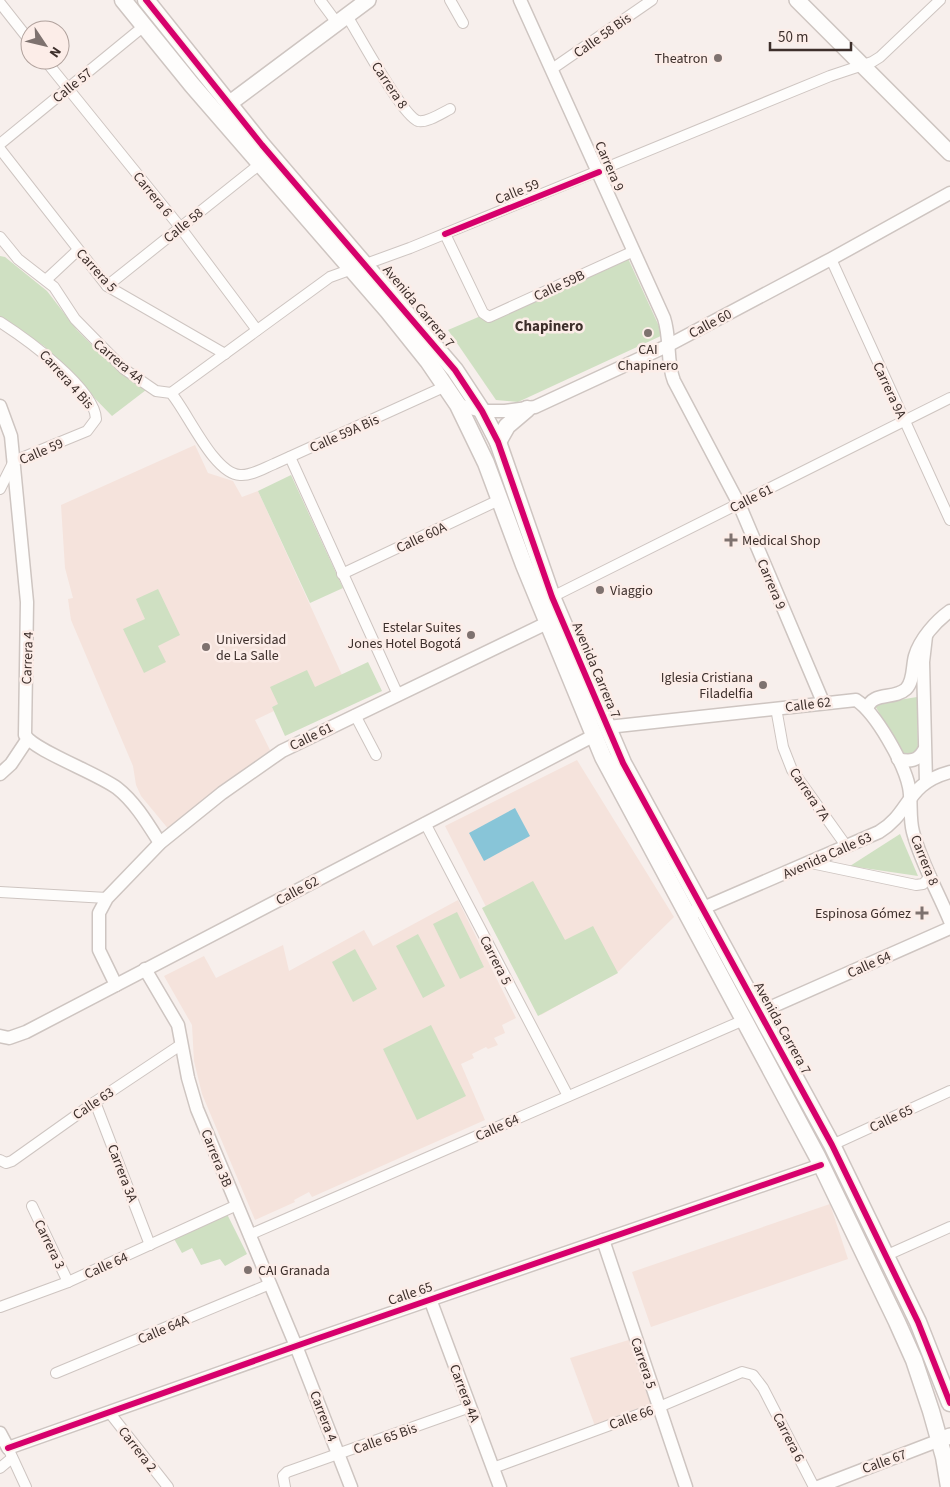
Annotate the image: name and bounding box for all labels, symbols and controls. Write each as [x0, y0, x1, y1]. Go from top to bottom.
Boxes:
street label: Calle 58 Bis [570, 9, 636, 63]
north arrow [20, 20, 70, 70]
scale bar [770, 20, 851, 52]
text: 50 m [778, 27, 808, 48]
text: N [44, 42, 66, 61]
place label: Theatron [655, 49, 708, 69]
marker: Theatron [712, 52, 724, 64]
street label: Carrera 8 [366, 58, 412, 113]
street label: Calle 57 [49, 64, 97, 108]
street label: Carrera 9 [589, 138, 629, 195]
street label: Carrera 6 [128, 168, 177, 222]
street label: Calle 59 [492, 174, 542, 210]
street label: Calle 58 [160, 204, 208, 248]
street label: Carrera 5 [71, 244, 121, 297]
street label: Avenida Carrera 7 [378, 261, 459, 352]
street label: Calle 59B [531, 265, 588, 306]
street label: Calle 60 [686, 304, 735, 343]
district label: Chapinero [515, 316, 583, 337]
marker: CAI Chapinero [642, 327, 654, 339]
street label: Carrera 4A [89, 335, 148, 389]
place label: CAI Chapinero [618, 340, 678, 376]
street label: Carrera 4 Bis [34, 346, 98, 414]
street label: Carrera 9A [867, 359, 911, 422]
street label: Calle 59A Bis [307, 410, 382, 458]
street label: Calle 59 [16, 434, 66, 470]
street label: Calle 61 [726, 480, 776, 518]
street label: Calle 60A [393, 517, 450, 558]
place label: Medical Shop [742, 531, 821, 551]
marker: Medical Shop [724, 533, 738, 547]
street label: Carrera 9 [752, 556, 791, 613]
place label: Viaggio [610, 581, 653, 601]
marker: Viaggio [594, 584, 606, 596]
place label: Estelar Suites Jones Hotel Bogotá [348, 618, 461, 654]
street label: Avenida Carrera 7 [567, 619, 625, 722]
marker: Estelar Suites Jones Hotel Bogotá [465, 629, 477, 641]
place label: Universidad de La Salle [216, 630, 286, 666]
street label: Carrera 4 [17, 631, 39, 685]
marker: Universidad de La Salle [200, 641, 212, 653]
place label: Iglesia Cristiana Filadelfia [661, 668, 753, 704]
marker: Iglesia Cristiana Filadelfia [757, 679, 769, 691]
street label: Calle 62 [784, 692, 832, 718]
street label: Calle 61 [286, 718, 336, 756]
street label: Carrera 7A [784, 764, 835, 826]
street label: Avenida Calle 63 [780, 827, 875, 884]
street label: Carrera 8 [905, 832, 943, 889]
street label: Calle 62 [273, 871, 322, 910]
place label: Espinosa Gómez [815, 904, 911, 924]
marker: Espinosa Gómez [915, 906, 929, 920]
street label: Carrera 5 [474, 932, 516, 989]
street label: Calle 64 [844, 946, 894, 983]
street label: Avenida Carrera 7 [749, 979, 816, 1078]
street label: Calle 63 [69, 1083, 118, 1125]
street label: Calle 65 [866, 1100, 916, 1138]
street label: Calle 64 [472, 1109, 522, 1146]
street label: Carrera 3B [195, 1126, 237, 1190]
street label: Carrera 3A [102, 1142, 142, 1206]
street label: Carrera 3 [29, 1216, 70, 1273]
street label: Calle 64 [81, 1247, 131, 1284]
place label: CAI Granada [258, 1261, 330, 1281]
marker: CAI Granada [242, 1264, 254, 1276]
street label: Calle 65 [385, 1277, 435, 1311]
street label: Calle 64A [135, 1310, 192, 1350]
street label: Carrera 5 [625, 1335, 661, 1392]
street label: Carrera 4A [444, 1362, 484, 1426]
street label: Carrera 4 [304, 1388, 342, 1445]
street label: Calle 66 [606, 1401, 656, 1435]
street label: Carrera 6 [767, 1409, 809, 1466]
street label: Calle 65 Bis [351, 1418, 420, 1460]
street label: Carrera 2 [113, 1423, 161, 1477]
street label: Calle 67 [859, 1445, 909, 1479]

